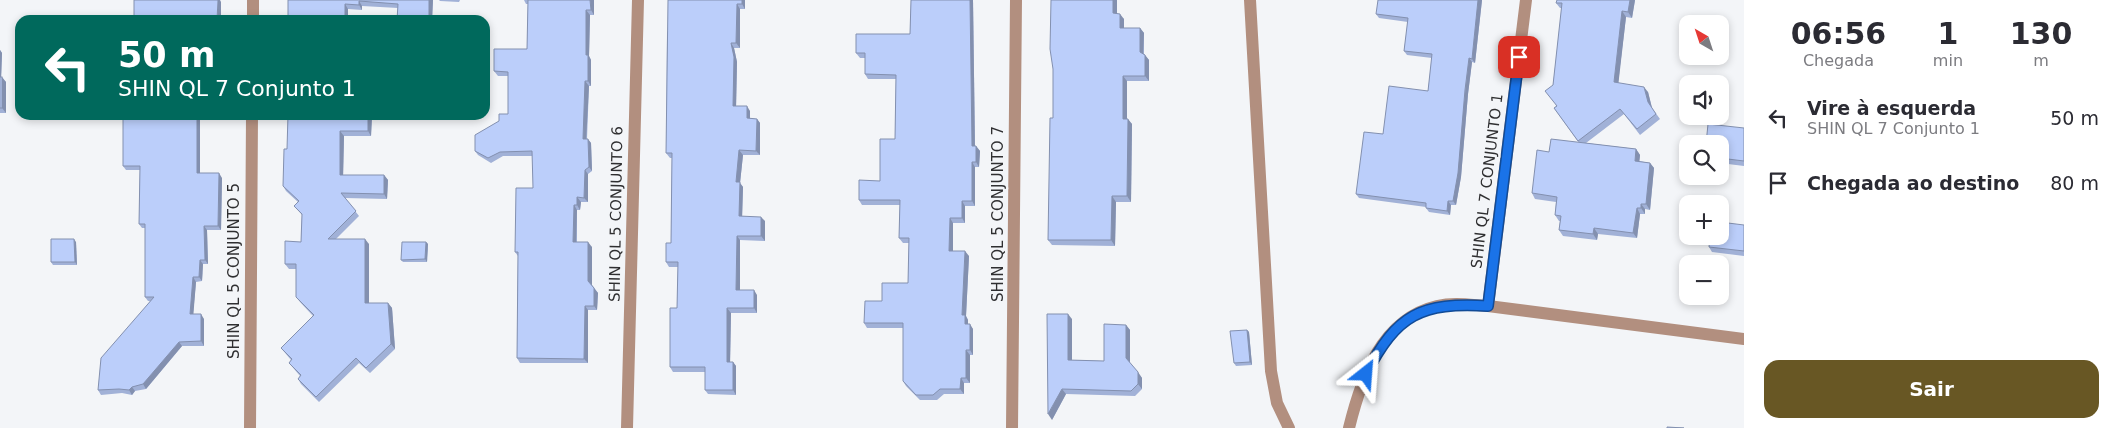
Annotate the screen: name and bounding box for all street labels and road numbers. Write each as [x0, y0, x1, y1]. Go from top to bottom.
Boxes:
street label: SHIN QL 7 CONJUNTO 1 [1467, 93, 1507, 269]
street label: SHIN QL 5 CONJUNTO 6 [605, 126, 627, 302]
street label: SHIN QL 5 CONJUNTO 7 [989, 126, 1007, 302]
street label: SHIN QL 5 CONJUNTO 5 [225, 183, 243, 359]

